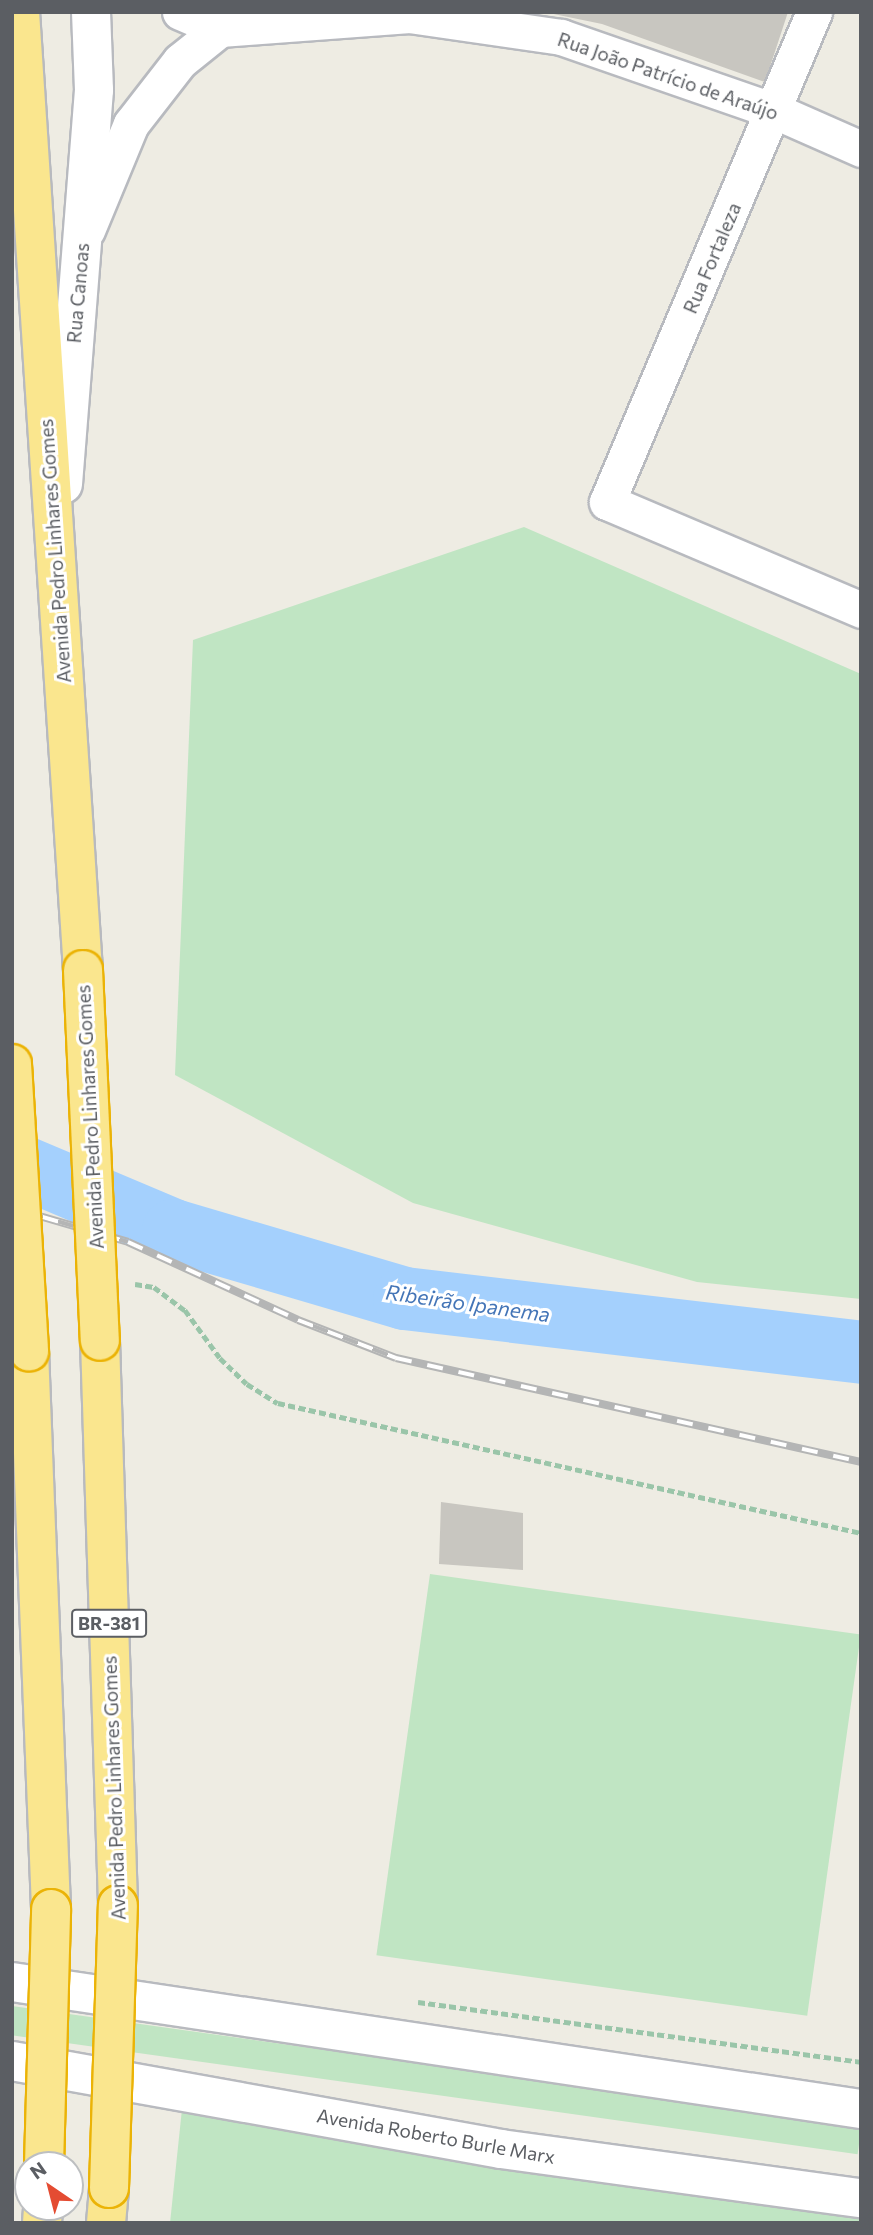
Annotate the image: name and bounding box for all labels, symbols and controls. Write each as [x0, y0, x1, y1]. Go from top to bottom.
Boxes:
street label: Rua João Patrício de Araújo [555, 27, 781, 125]
street label: Rua Fortaleza [678, 199, 746, 317]
street label: Rua Canoas [62, 242, 94, 344]
street label: Avenida Pedro Linhares Gomes [34, 418, 76, 684]
street label: Avenida Pedro Linhares Gomes [72, 984, 108, 1250]
water label: Ribeirão Ipanema [384, 1279, 552, 1327]
road number: BR-381 [70, 1608, 148, 1638]
street label: Avenida Pedro Linhares Gomes [98, 1655, 130, 1921]
street label: Avenida Roberto Burle Marx [315, 2104, 557, 2168]
north arrow [14, 2151, 84, 2221]
text: N [25, 2157, 50, 2184]

